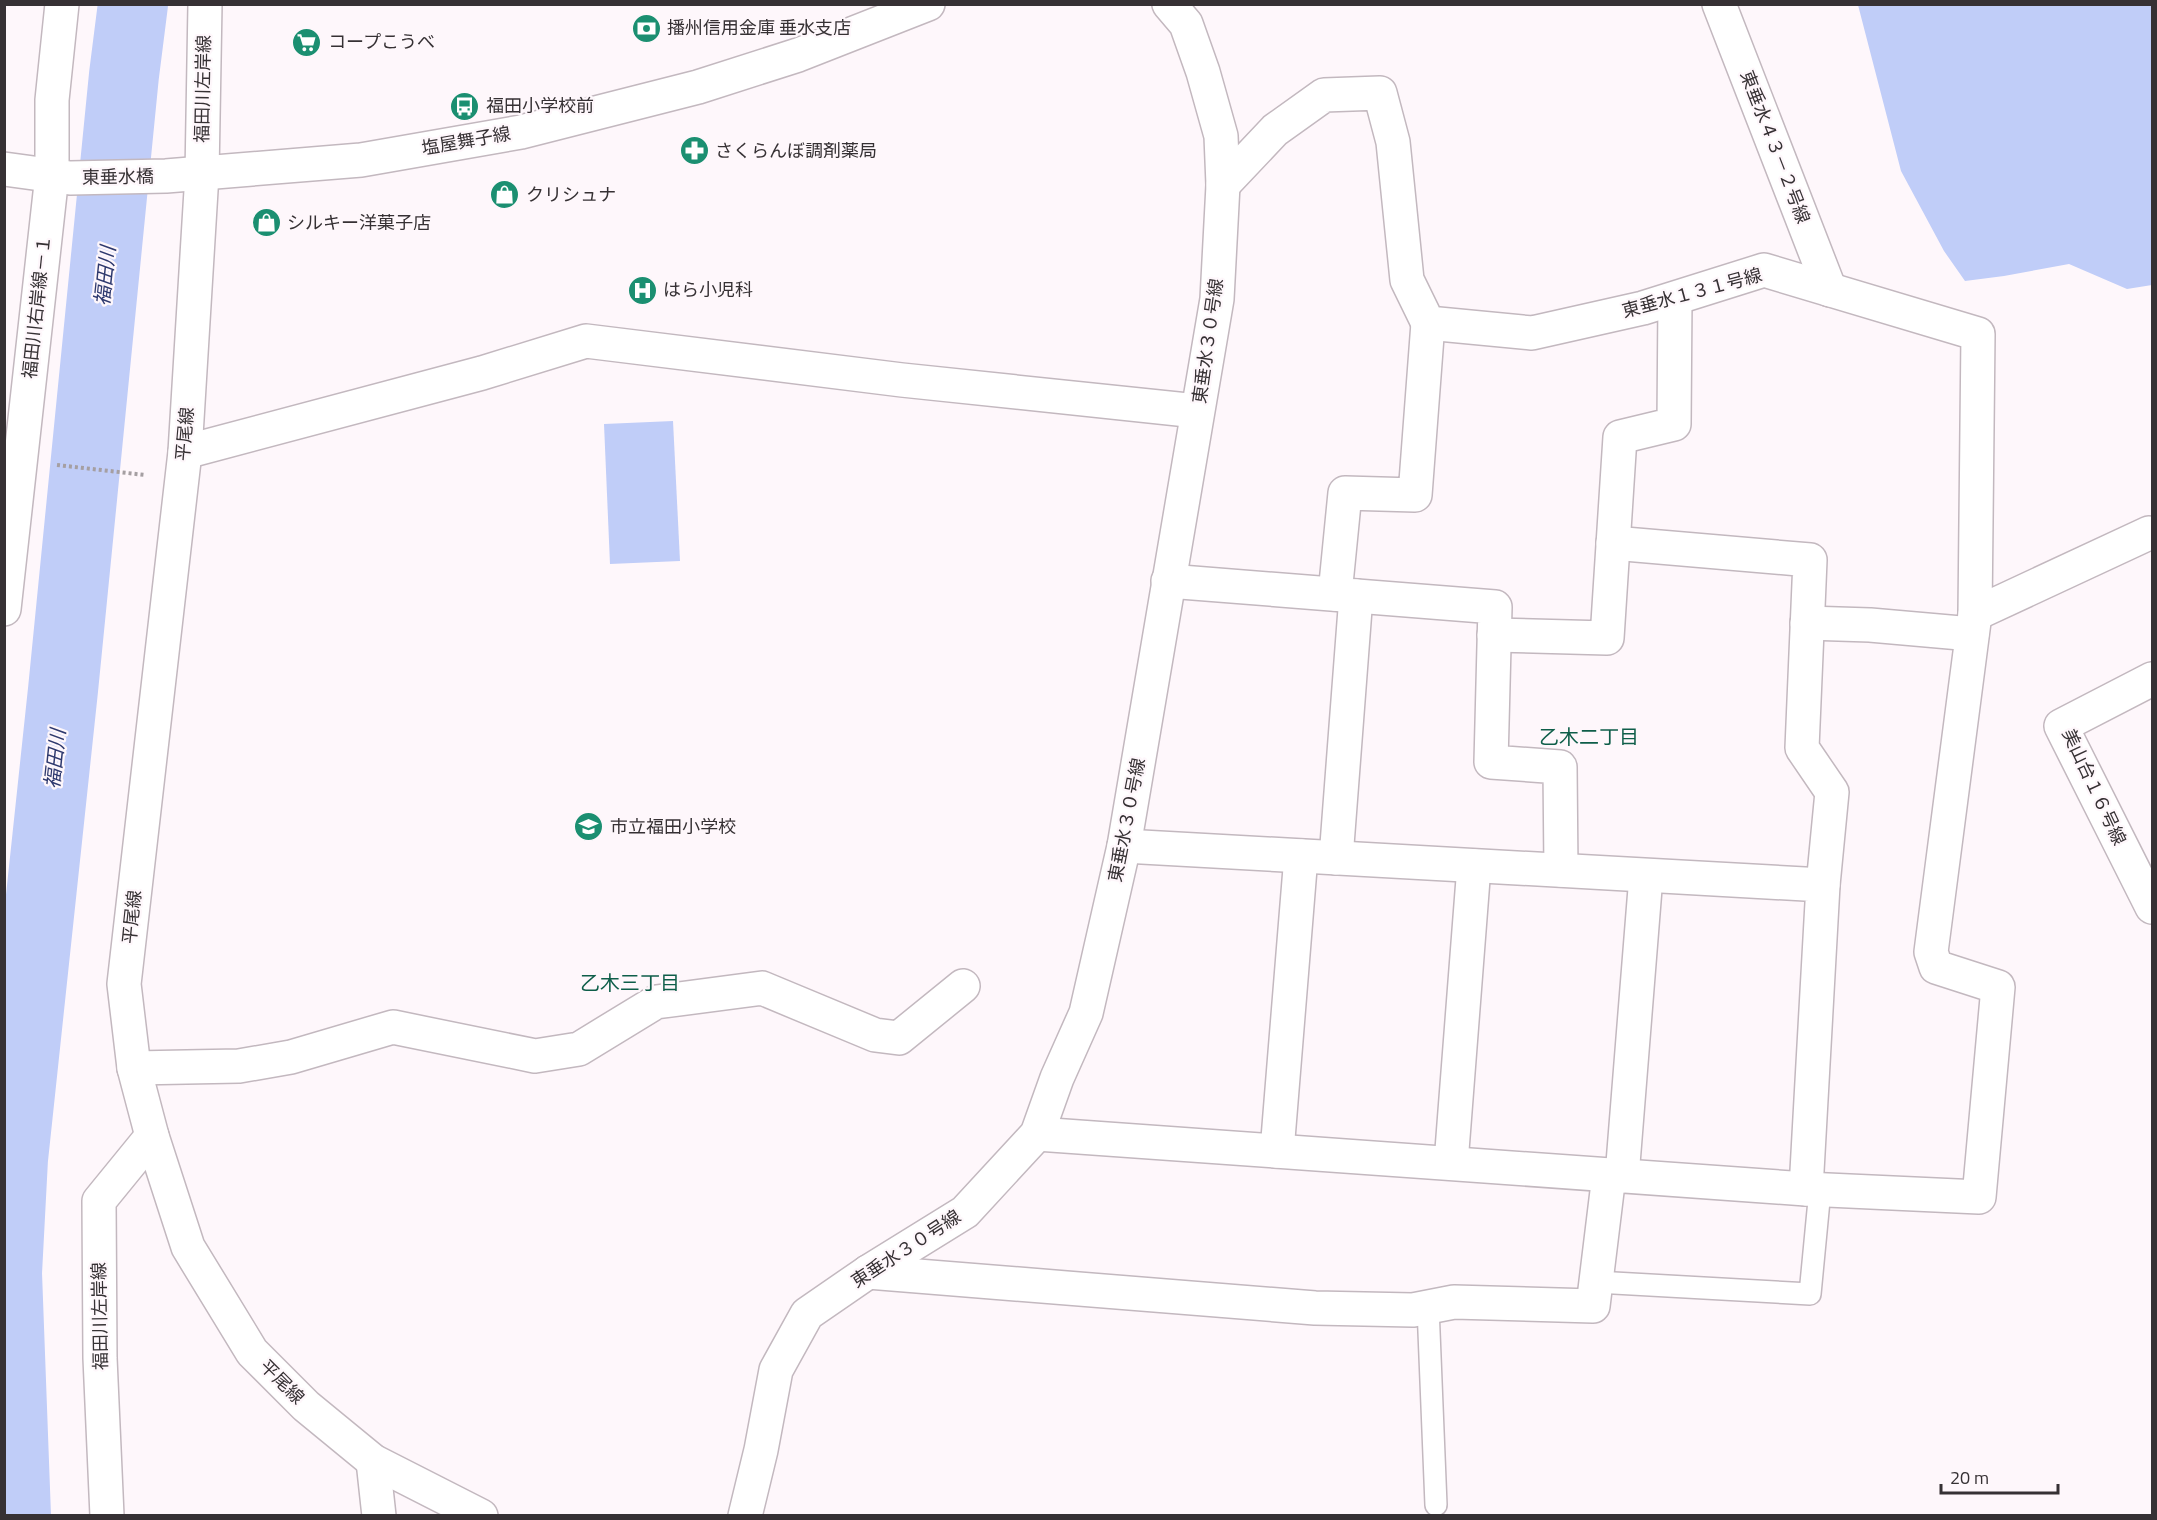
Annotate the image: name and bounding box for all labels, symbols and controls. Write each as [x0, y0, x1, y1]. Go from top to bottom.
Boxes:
bank icon: 播州信用金庫 垂水支店 [630, 12, 662, 44]
place label: 播州信用金庫 垂水支店 [667, 14, 851, 41]
supermarket icon: コープこうべ [291, 26, 323, 58]
place label: コープこうべ [328, 28, 435, 55]
street label: 福田川左岸線 [188, 35, 217, 143]
street label: 東垂水４３－２号線 [1734, 66, 1817, 227]
bus stop icon: 福田小学校前 [449, 90, 481, 122]
place label: 福田小学校前 [486, 92, 594, 119]
street label: 塩屋舞子線 [419, 119, 513, 162]
pharmacy icon: さくらんぼ調剤薬局 [678, 135, 710, 167]
place label: さくらんぼ調剤薬局 [715, 137, 877, 164]
street label: 東垂水橋 [82, 162, 154, 191]
shop icon: クリシュナ [489, 179, 521, 211]
place label: クリシュナ [526, 181, 616, 208]
shop icon: シルキー洋菓子店 [250, 207, 282, 239]
place label: シルキー洋菓子店 [287, 209, 431, 236]
street label: 福田川右岸線－１ [16, 234, 57, 380]
water label: 福田川 [86, 243, 123, 307]
street label: 東垂水１３１号線 [1619, 261, 1765, 324]
hospital icon: はら小児科 [626, 274, 658, 306]
place label: はら小児科 [663, 276, 753, 303]
street label: 東垂水３０号線 [1185, 277, 1230, 405]
street label: 平尾線 [169, 406, 200, 462]
district label: 乙木二丁目 [1539, 721, 1639, 752]
street label: 美山台１６号線 [2056, 724, 2133, 850]
water label: 福田川 [36, 726, 73, 790]
street label: 東垂水３０号線 [1101, 755, 1152, 884]
school or university icon: 市立福田小学校 [573, 811, 605, 843]
place label: 市立福田小学校 [610, 813, 736, 840]
street label: 平尾線 [115, 889, 148, 945]
district label: 乙木三丁目 [580, 967, 680, 998]
street label: 東垂水３０号線 [846, 1203, 966, 1294]
street label: 福田川左岸線 [85, 1262, 114, 1370]
street label: 平尾線 [254, 1353, 311, 1410]
scale bar [1941, 1457, 2058, 1495]
text: 20 m [1950, 1464, 1989, 1491]

